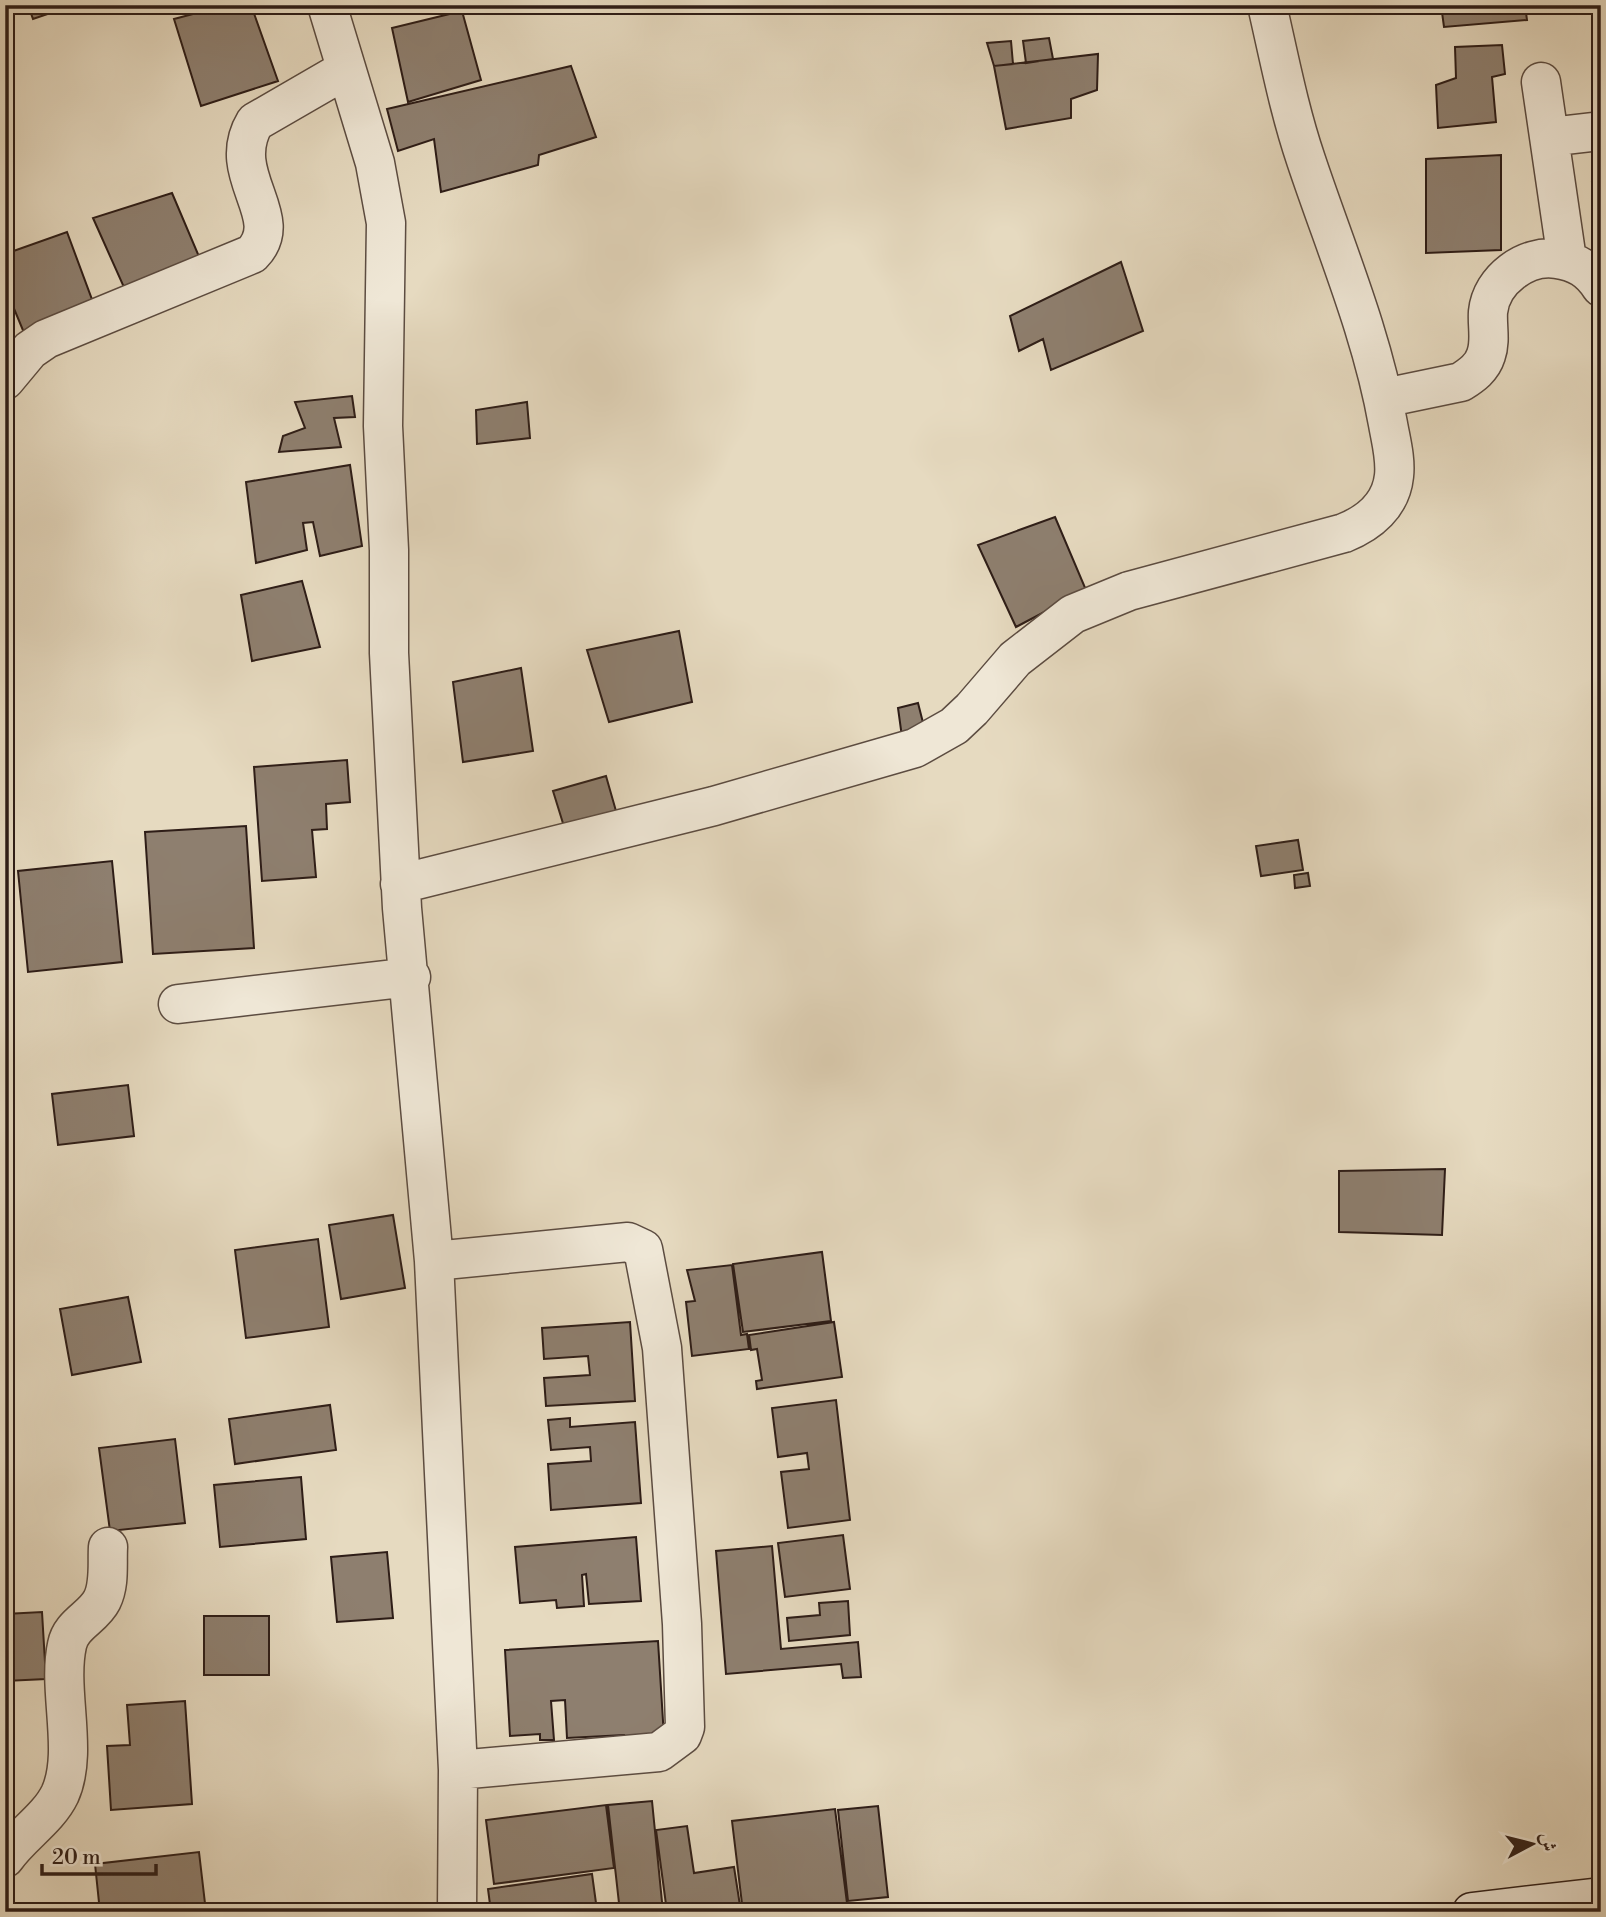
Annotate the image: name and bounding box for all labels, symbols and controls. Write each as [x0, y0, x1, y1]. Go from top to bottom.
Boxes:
north arrow [1498, 1808, 1568, 1878]
text: ش [1535, 1831, 1561, 1853]
scale bar [42, 1833, 156, 1877]
text: 20 m [52, 1845, 101, 1871]

